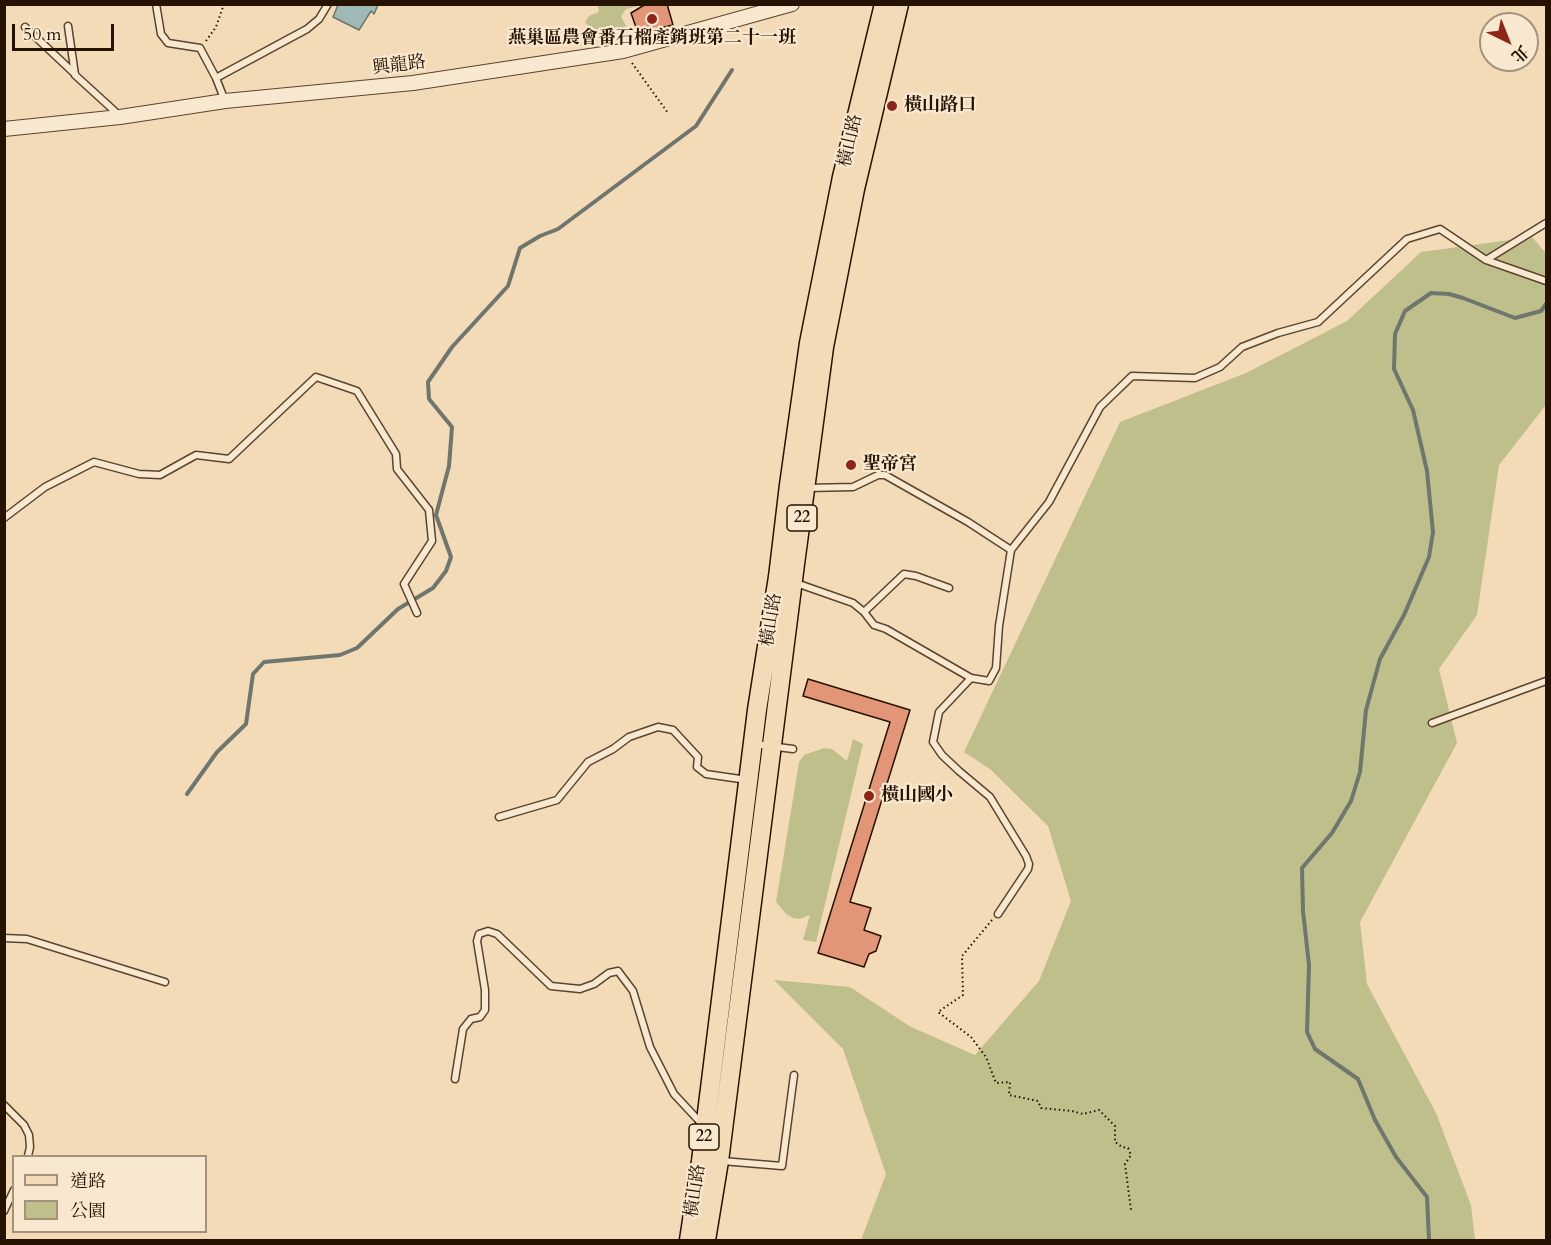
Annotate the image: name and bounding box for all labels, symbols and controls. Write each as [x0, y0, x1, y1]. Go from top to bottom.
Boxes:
scale bar [15, 12, 117, 50]
marker: 燕巢區農會番石榴產銷班第二十一班 [645, 12, 659, 26]
north arrow [1479, 12, 1539, 72]
text: 50 m [23, 22, 62, 47]
place label: 燕巢區農會番石榴產銷班第二十一班 [508, 28, 796, 50]
text: 北 [1507, 40, 1533, 67]
street label: 興龍路 [371, 52, 427, 80]
place label: 橫山路口 [904, 95, 976, 117]
marker: 橫山路口 [885, 99, 899, 113]
street label: 橫山路 [834, 112, 868, 170]
place label: 聖帝宮 [863, 454, 917, 476]
marker: 聖帝宮 [844, 458, 858, 472]
road number: 22 [787, 505, 817, 531]
street label: 橫山路 [757, 592, 787, 648]
place label: 橫山國小 [881, 785, 953, 807]
marker: 橫山國小 [862, 789, 876, 803]
road number: 22 [689, 1124, 719, 1150]
legend [12, 1155, 207, 1233]
street label: 橫山路 [682, 1163, 710, 1219]
text: 道路 [70, 1169, 106, 1194]
text: 公園 [70, 1199, 106, 1224]

